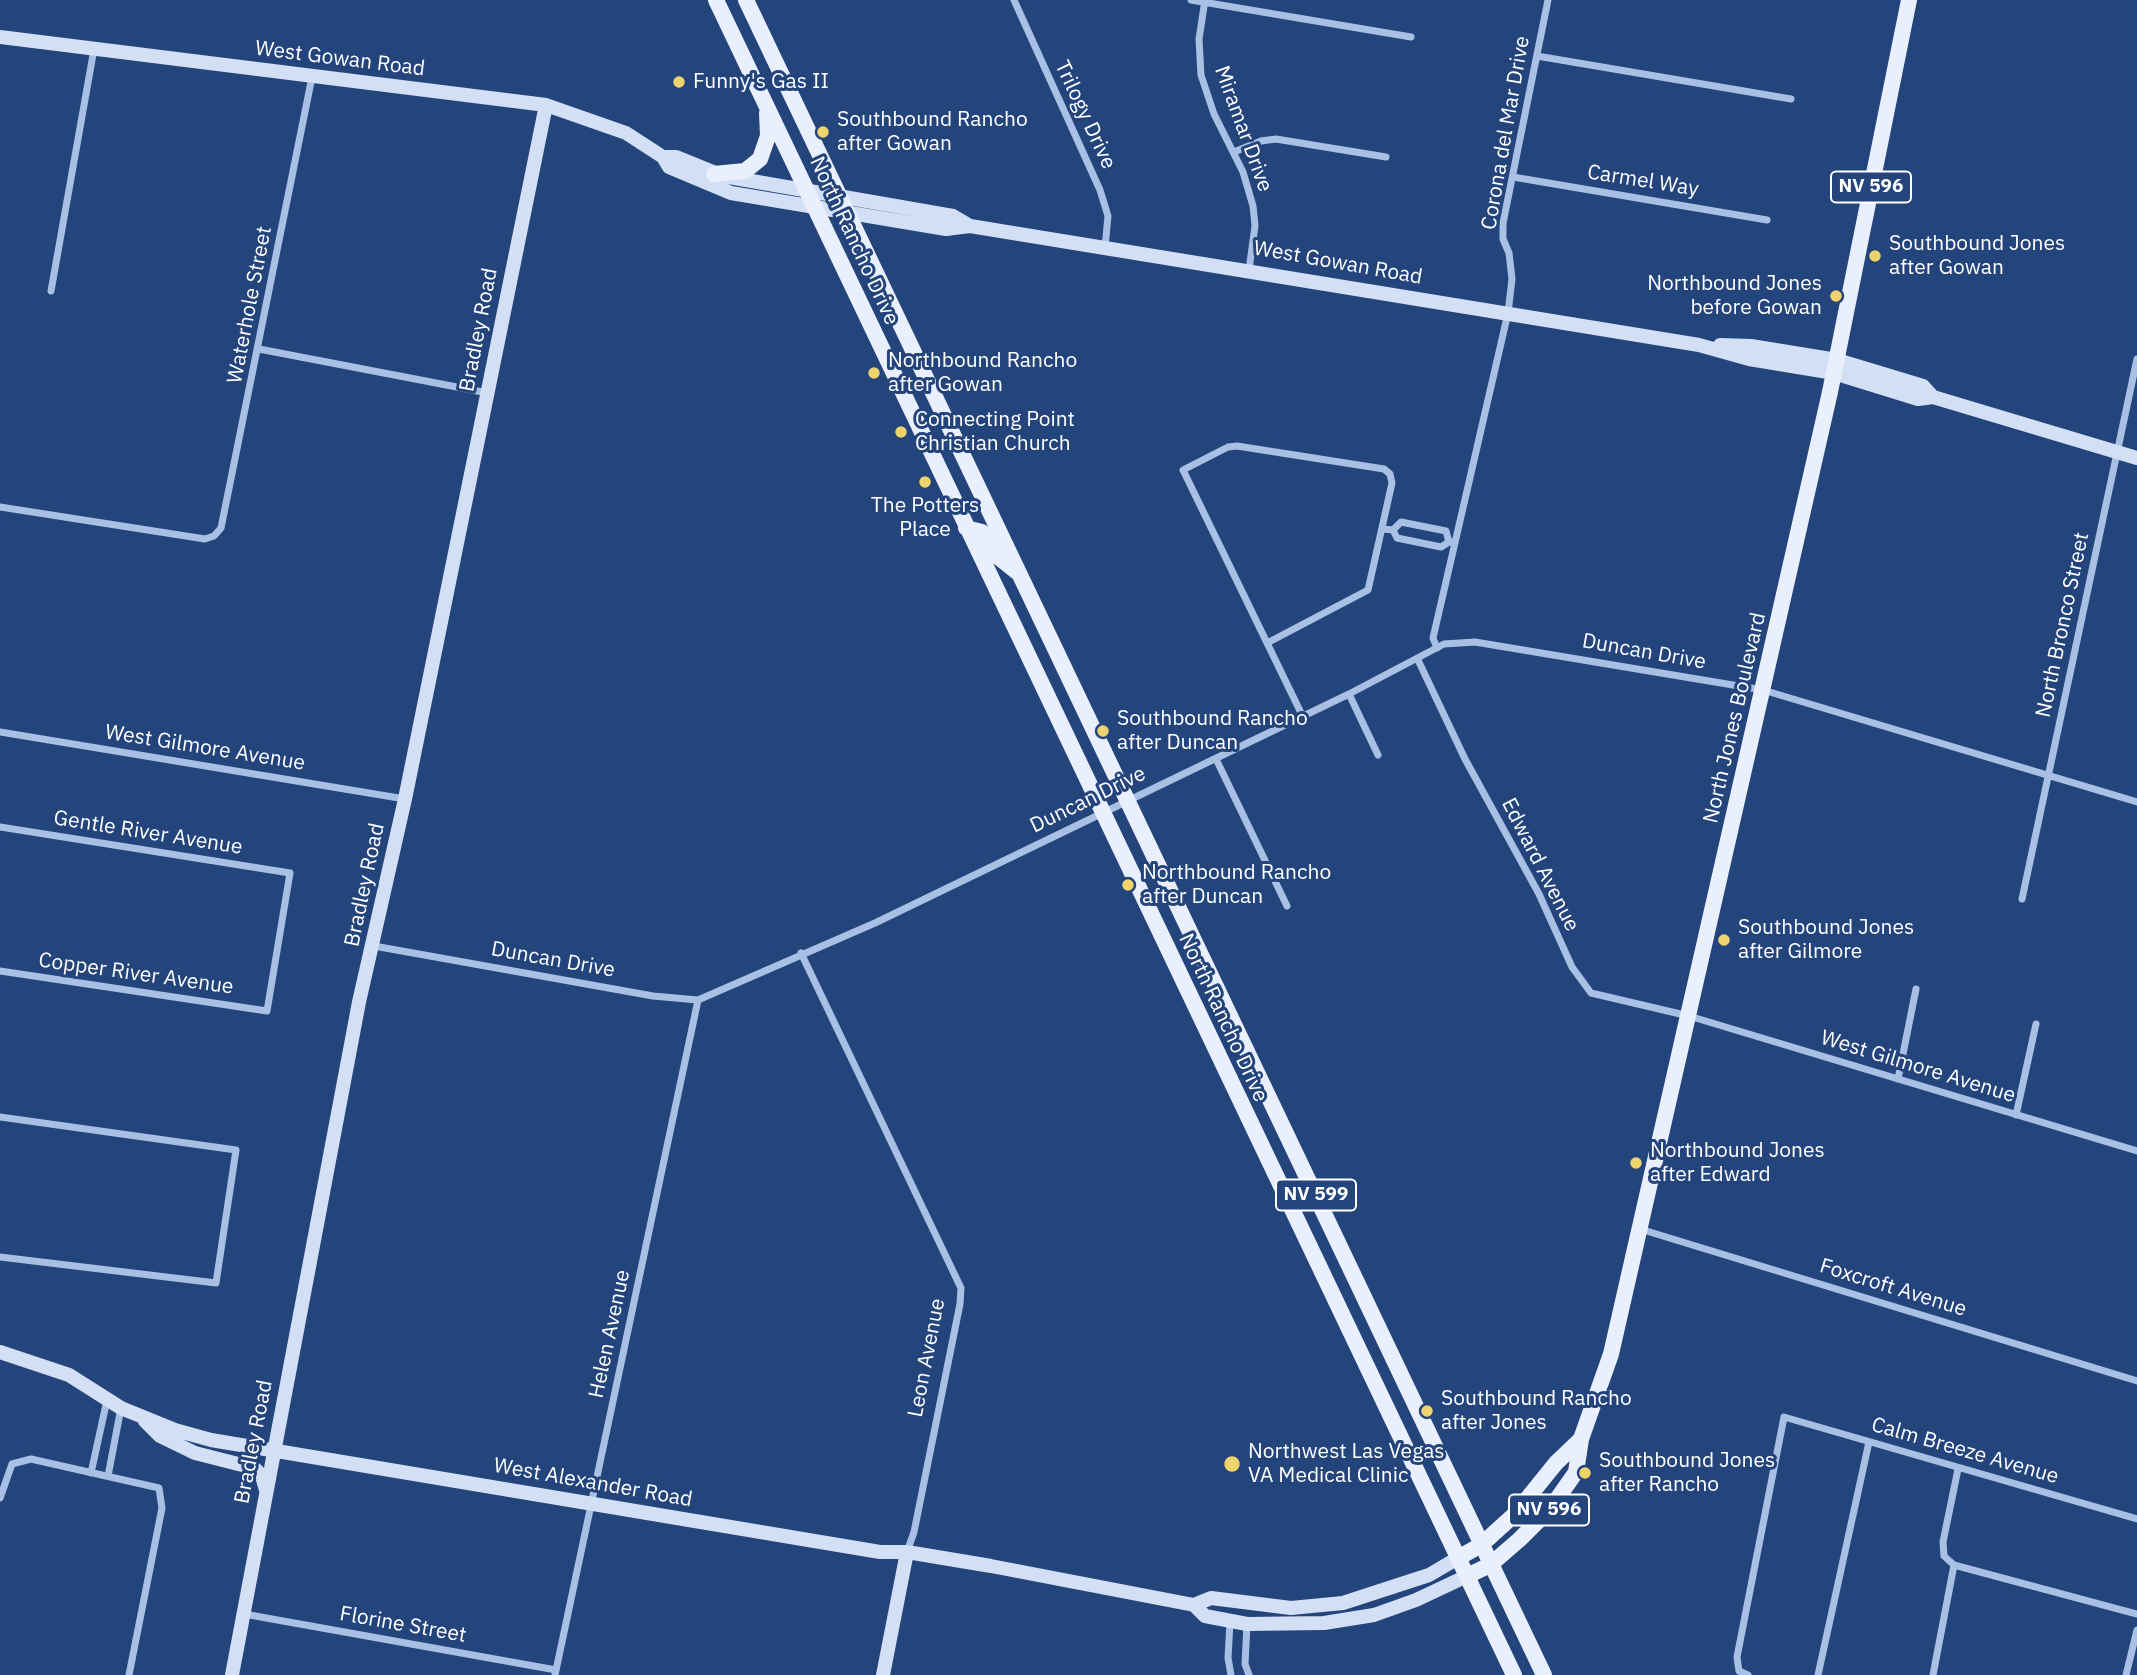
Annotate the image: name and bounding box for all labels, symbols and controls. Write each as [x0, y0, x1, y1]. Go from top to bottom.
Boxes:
street label: Corona del Mar Drive [1477, 34, 1535, 232]
street label: West Gowan Road [254, 36, 426, 82]
street label: Trilogy Drive [1049, 57, 1121, 173]
street label: Miramar Drive [1209, 63, 1277, 195]
place label: Funny's Gas II [693, 69, 829, 95]
marker: Funny's Gas II [671, 74, 687, 90]
place label: Southbound Rancho after Gowan [837, 107, 1028, 157]
marker: Southbound Rancho after Gowan [815, 124, 831, 140]
street label: North Rancho Drive [804, 153, 904, 329]
street label: Carmel Way [1585, 160, 1701, 202]
road number: NV 596 [1831, 172, 1911, 202]
street label: Waterhole Street [222, 224, 278, 386]
place label: Southbound Jones after Gowan [1889, 231, 2065, 281]
street label: West Gowan Road [1252, 236, 1424, 290]
marker: Southbound Jones after Gowan [1867, 248, 1883, 264]
street label: Bradley Road [455, 266, 503, 394]
place label: Northbound Jones before Gowan [1647, 271, 1822, 321]
marker: Northbound Jones before Gowan [1828, 288, 1844, 304]
place label: Northbound Rancho after Gowan [888, 348, 1077, 398]
marker: Northbound Rancho after Gowan [866, 365, 882, 381]
place label: Connecting Point Christian Church [915, 407, 1075, 457]
marker: Connecting Point Christian Church [893, 424, 909, 440]
marker: The Potters Place [917, 474, 933, 490]
place label: The Potters Place [871, 493, 979, 543]
street label: North Bronco Street [2031, 530, 2095, 720]
street label: North Jones Boulevard [1699, 610, 1771, 826]
street label: Duncan Drive [1580, 629, 1708, 675]
place label: Southbound Rancho after Duncan [1117, 706, 1308, 756]
street label: West Gilmore Avenue [103, 720, 307, 776]
marker: Southbound Rancho after Duncan [1095, 723, 1111, 739]
street label: Duncan Drive [1026, 761, 1150, 839]
street label: Edward Avenue [1496, 794, 1584, 936]
street label: Gentle River Avenue [52, 806, 244, 860]
street label: Bradley Road [340, 821, 390, 949]
place label: Northbound Rancho after Duncan [1142, 860, 1331, 910]
marker: Northbound Rancho after Duncan [1120, 877, 1136, 893]
place label: Southbound Jones after Gilmore [1738, 915, 1914, 965]
street label: North Rancho Drive [1173, 930, 1273, 1106]
marker: Southbound Jones after Gilmore [1716, 932, 1732, 948]
street label: Duncan Drive [489, 937, 617, 983]
street label: Copper River Avenue [37, 948, 235, 1000]
street label: West Gilmore Avenue [1818, 1025, 2018, 1109]
place label: Northbound Jones after Edward [1650, 1138, 1825, 1188]
marker: Northbound Jones after Edward [1628, 1155, 1644, 1171]
road number: NV 599 [1276, 1180, 1356, 1210]
street label: Foxcroft Avenue [1817, 1254, 1969, 1322]
street label: Helen Avenue [584, 1267, 636, 1401]
street label: Leon Avenue [903, 1296, 951, 1420]
street label: Bradley Road [230, 1378, 278, 1506]
place label: Southbound Rancho after Jones [1441, 1386, 1632, 1436]
marker: Southbound Rancho after Jones [1419, 1403, 1435, 1419]
street label: Calm Breeze Avenue [1868, 1412, 2062, 1490]
place label: Northwest Las Vegas VA Medical Clinic [1248, 1439, 1445, 1489]
place label: Southbound Jones after Rancho [1599, 1448, 1775, 1498]
street label: West Alexander Road [492, 1453, 694, 1513]
marker: Northwest Las Vegas VA Medical Clinic [1222, 1454, 1242, 1474]
marker: Southbound Jones after Rancho [1577, 1465, 1593, 1481]
road number: NV 596 [1509, 1494, 1589, 1526]
street label: Florine Street [338, 1601, 468, 1649]

